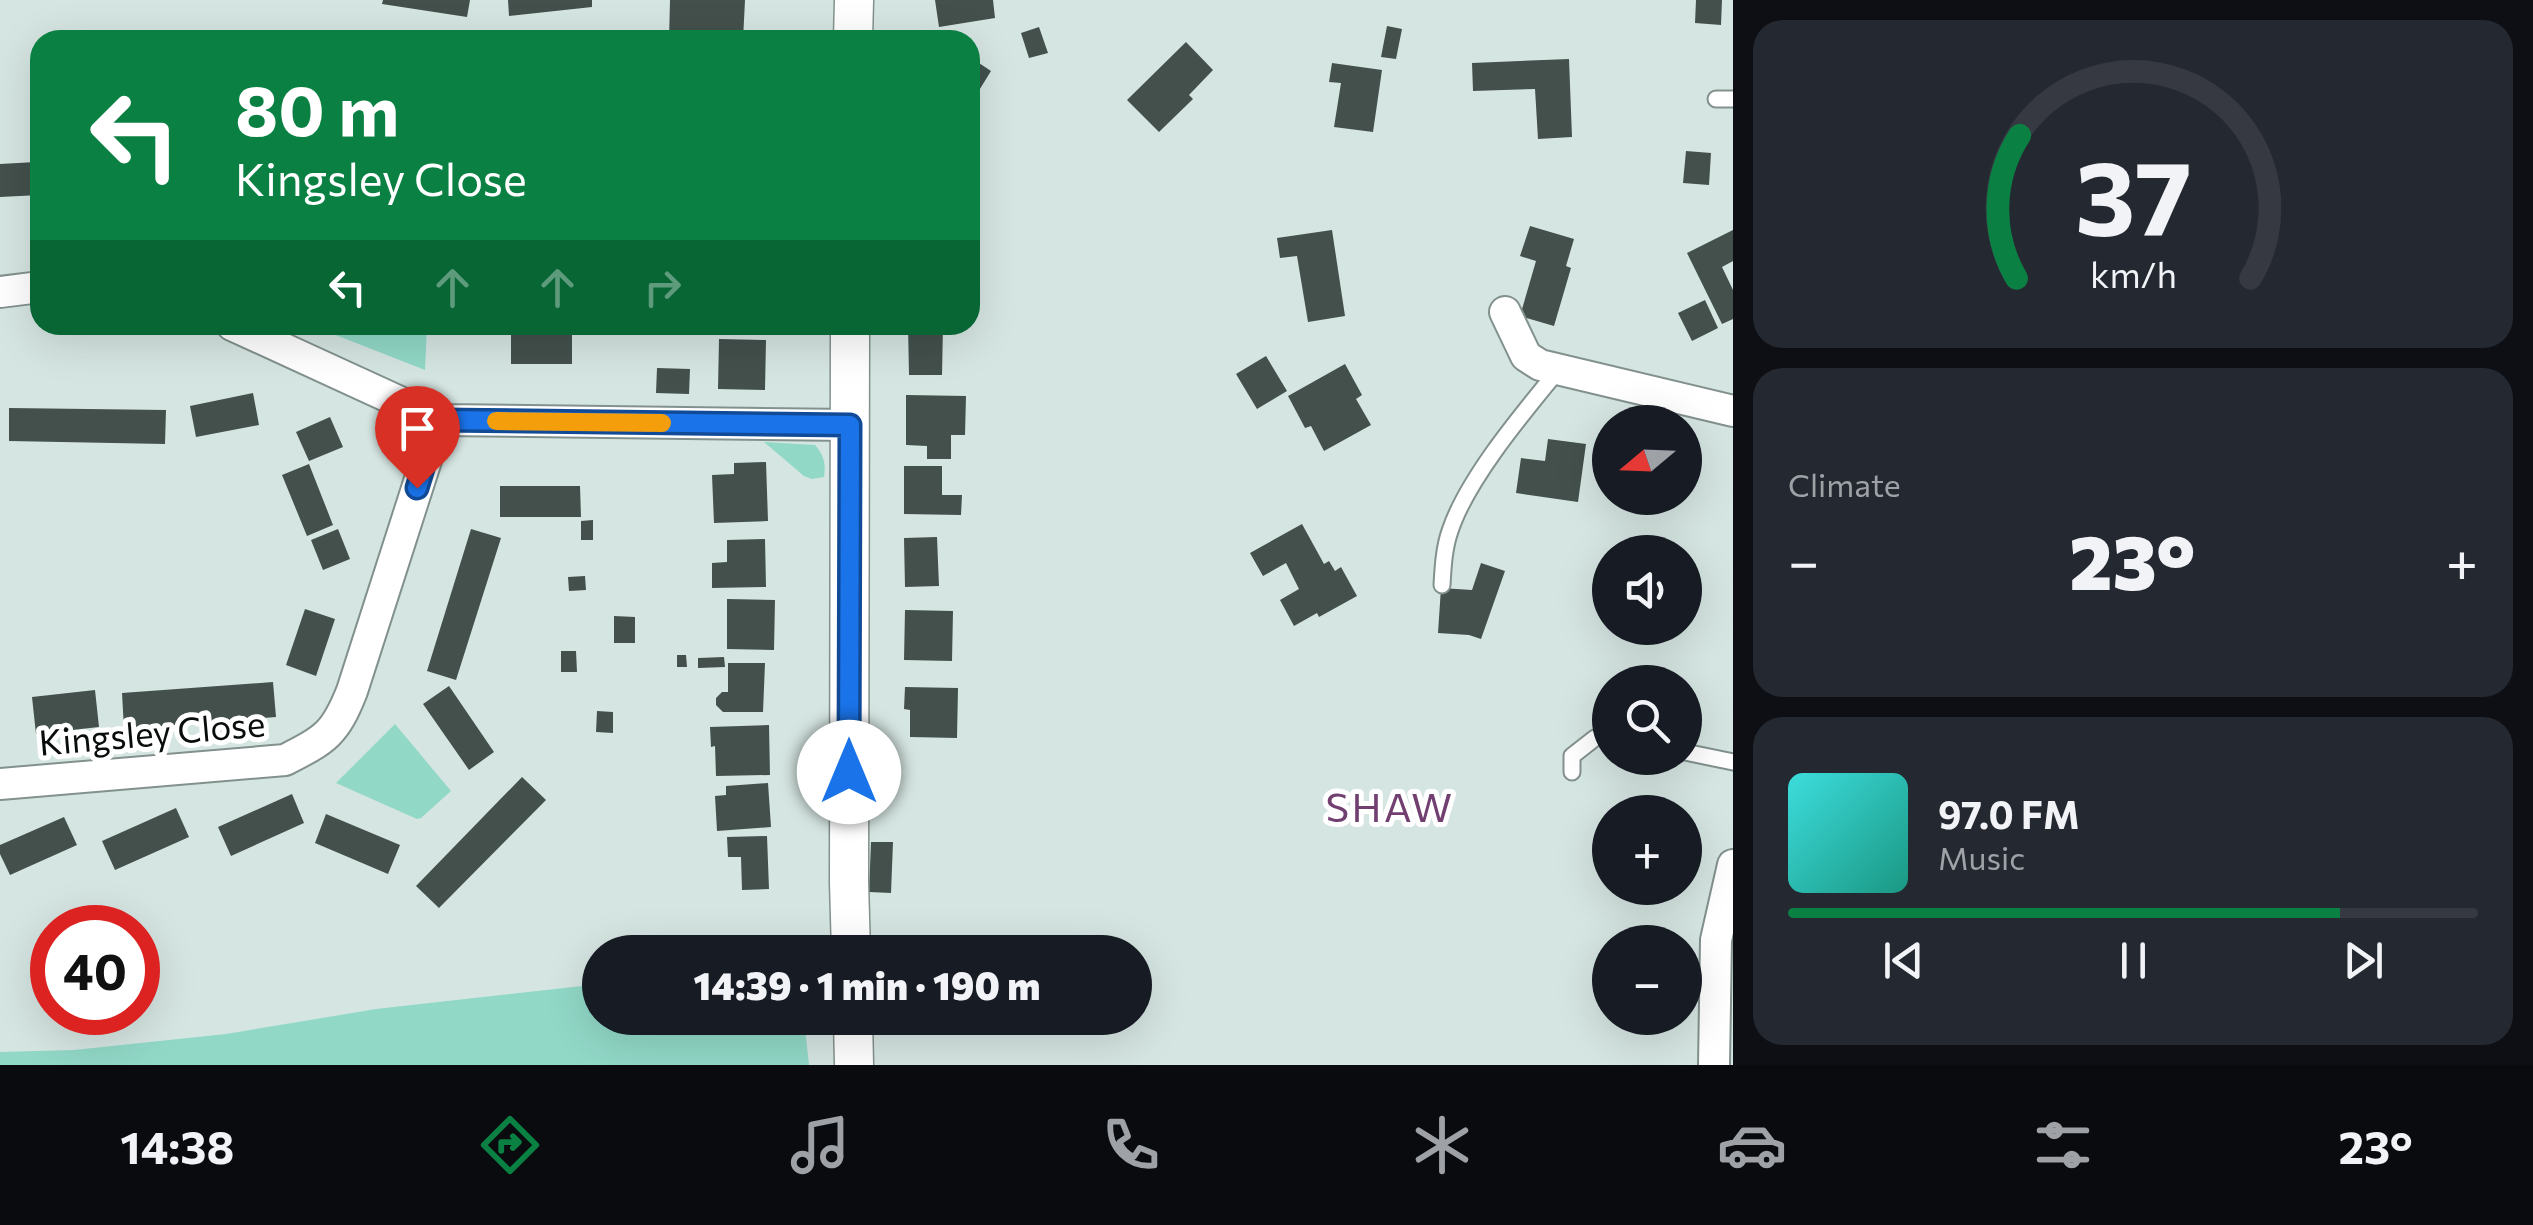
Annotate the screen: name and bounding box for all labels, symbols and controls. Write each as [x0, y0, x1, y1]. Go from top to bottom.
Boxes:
text: 80 m [235, 65, 399, 150]
icon: left [70, 70, 200, 200]
text: 37 [2075, 130, 2191, 257]
text: Kingsley Close [235, 150, 527, 205]
text: km/h [2090, 252, 2176, 295]
icon: left [320, 260, 375, 315]
icon: ahead [425, 260, 480, 315]
icon: ahead [530, 260, 585, 315]
icon: right [635, 260, 690, 315]
pin [375, 386, 460, 489]
icon: arrive [390, 401, 445, 456]
north arrow [1592, 405, 1702, 515]
map controls [1592, 405, 1702, 1035]
text: Climate [1788, 464, 1901, 504]
text: 23° [2069, 514, 2196, 605]
text: − [1788, 526, 1819, 593]
text: + [2446, 526, 2478, 593]
button: sound [1592, 535, 1702, 645]
button: search [1592, 665, 1702, 775]
street label: Kingsley Close [37, 700, 267, 763]
position arrow [797, 720, 901, 824]
district label: SHAW [1326, 781, 1454, 830]
text: 97.0 FM [1938, 790, 2080, 837]
button: + [1592, 795, 1702, 905]
text: Music [1938, 837, 2025, 877]
speed limit sign: 40 [30, 905, 160, 1035]
button: − [1592, 925, 1702, 1035]
icon: previous [1876, 933, 1931, 988]
icon: pause [2106, 933, 2161, 988]
icon: next [2336, 933, 2391, 988]
text: 14:39 · 1 min · 190 m [694, 961, 1040, 1008]
icon: directions [475, 1110, 545, 1180]
icon: music [785, 1110, 855, 1180]
icon: phone [1096, 1110, 1166, 1180]
icon: climate [1407, 1110, 1477, 1180]
icon: car [1717, 1110, 1787, 1180]
icon: filters [2028, 1110, 2098, 1180]
text: 14:38 [120, 1118, 234, 1173]
text: 23° [2338, 1118, 2413, 1173]

